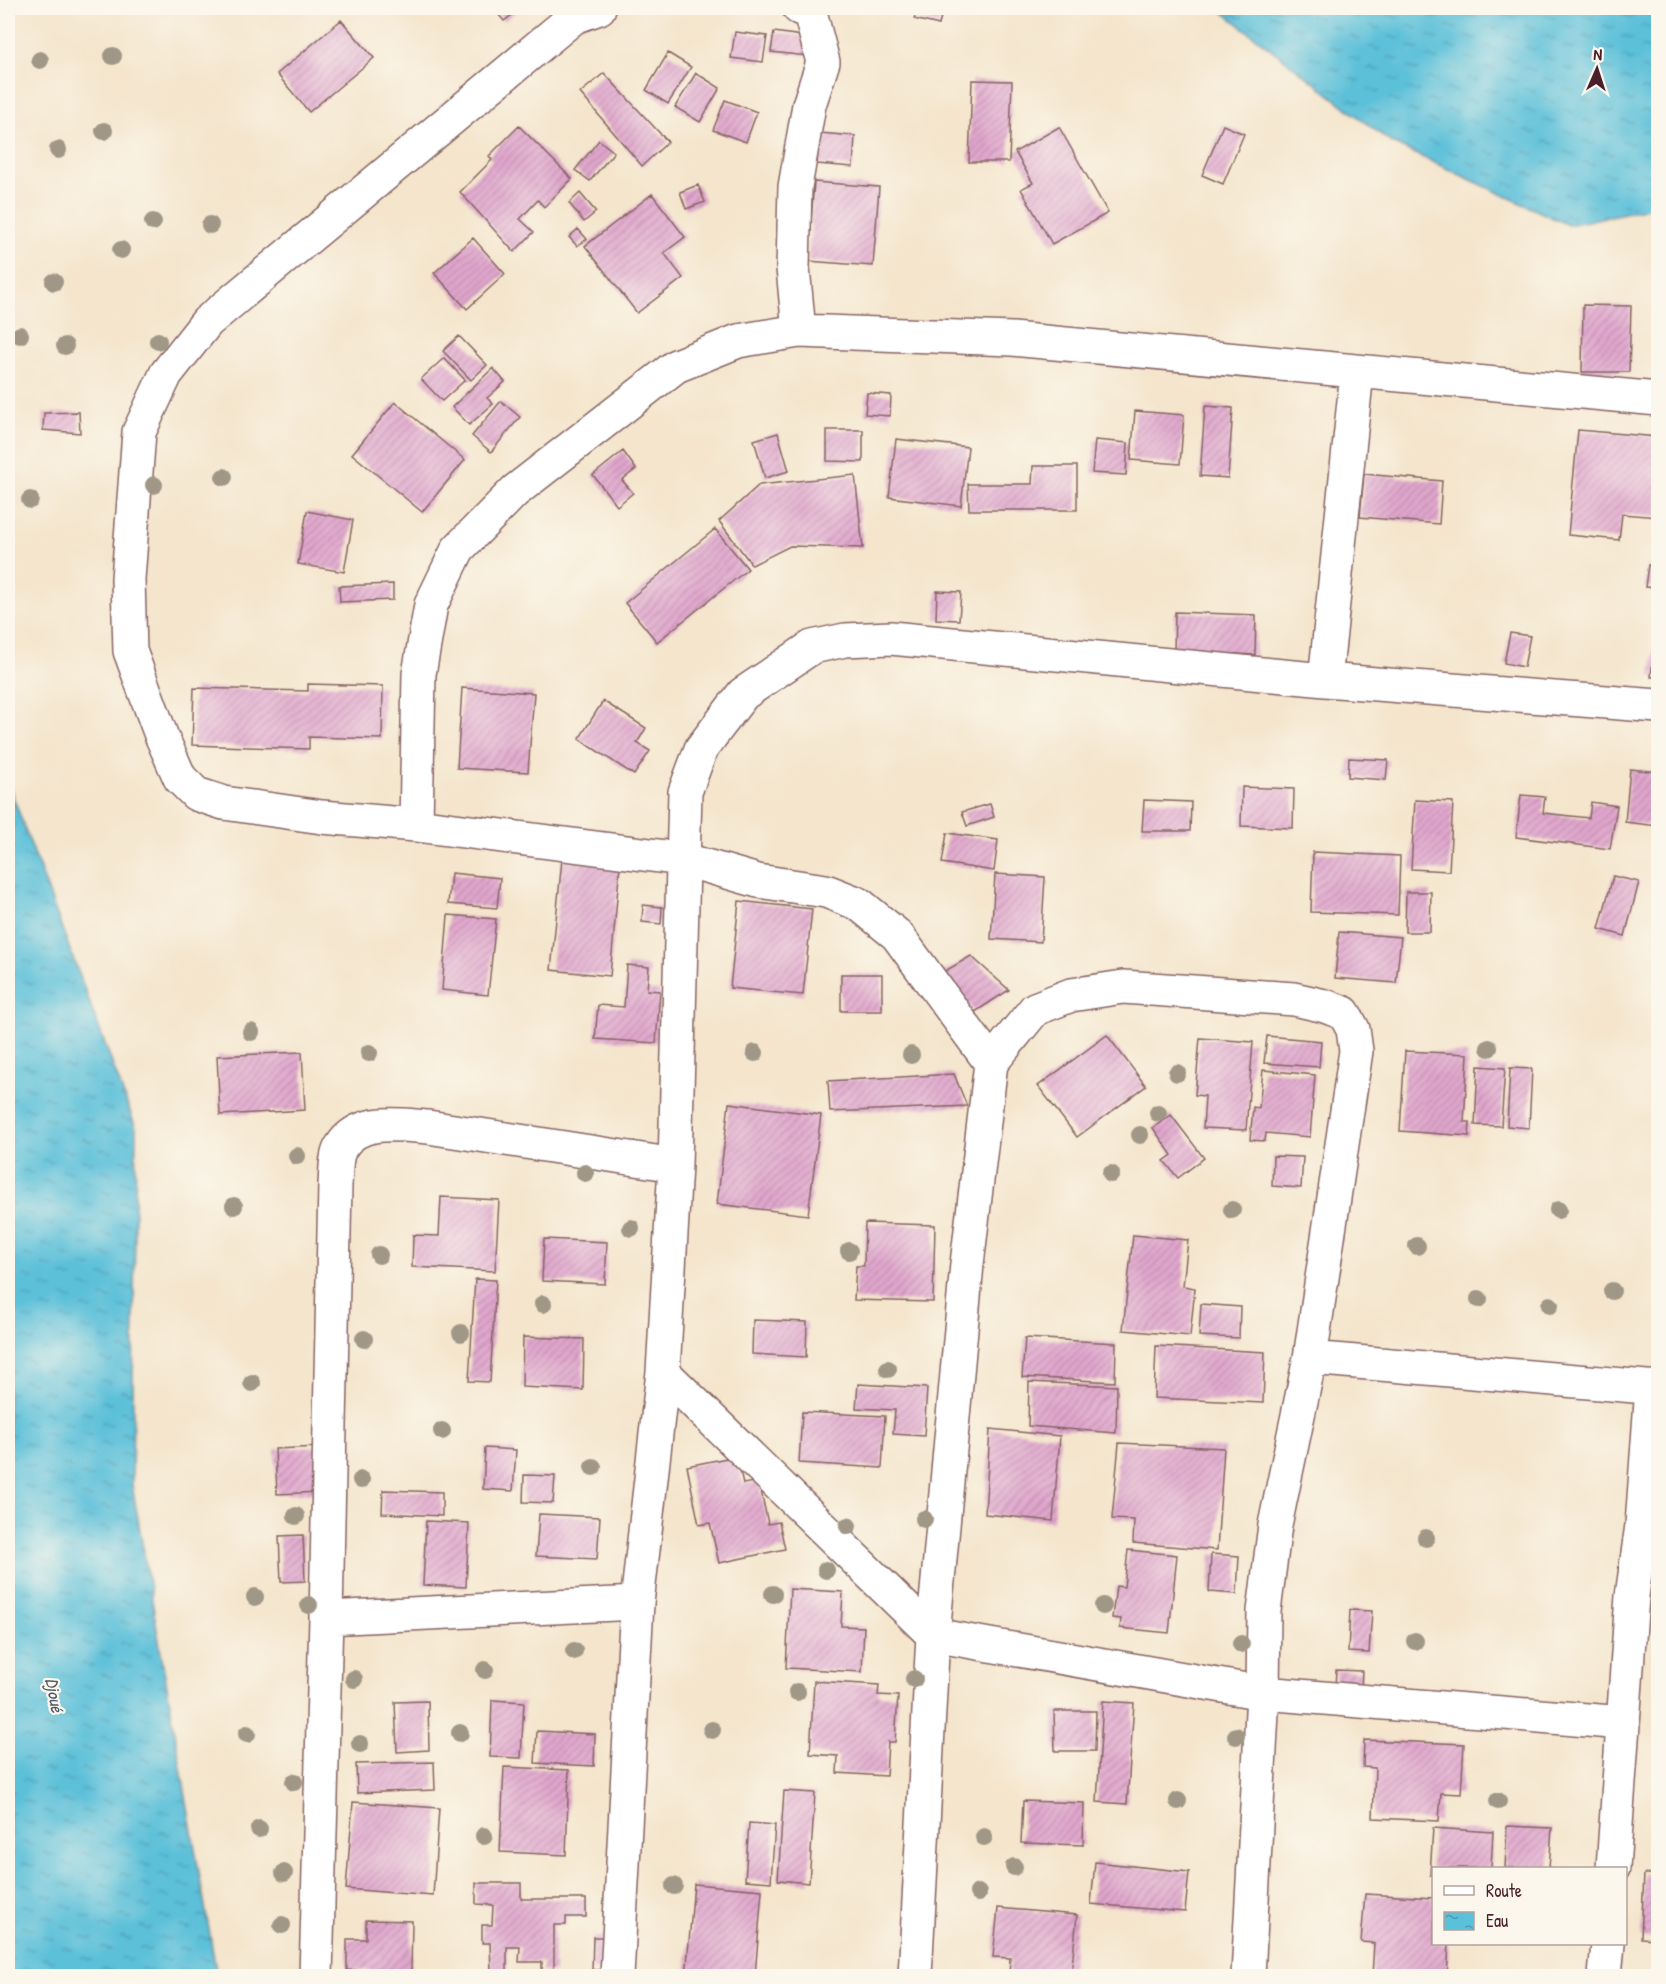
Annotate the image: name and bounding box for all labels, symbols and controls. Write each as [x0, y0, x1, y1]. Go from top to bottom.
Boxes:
north arrow [1567, 39, 1627, 99]
text: N [1593, 43, 1603, 65]
water label: Djoué [40, 1676, 70, 1715]
legend [1432, 1867, 1627, 1945]
text: Route [1486, 1878, 1522, 1903]
text: Eau [1486, 1908, 1508, 1933]

